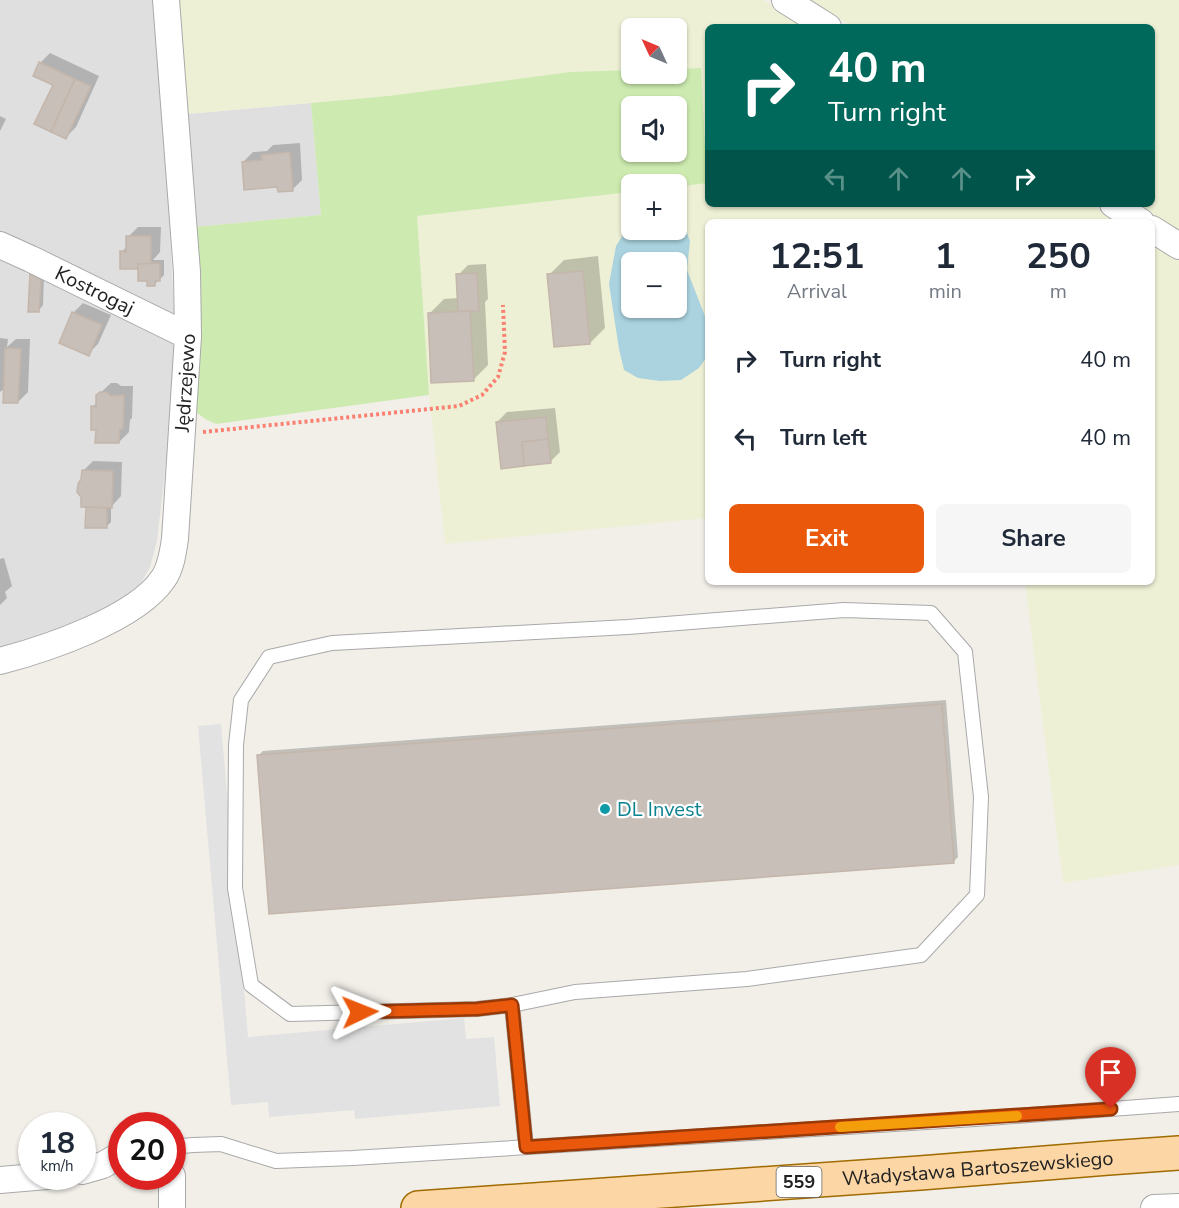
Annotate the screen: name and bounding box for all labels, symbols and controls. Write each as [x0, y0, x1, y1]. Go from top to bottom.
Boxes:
north arrow [621, 18, 687, 84]
map controls [621, 18, 687, 318]
text: 40 m [828, 40, 927, 97]
icon: right [729, 48, 807, 126]
text: Turn right [828, 94, 946, 131]
button: sound [621, 96, 687, 162]
icon: left [819, 162, 852, 195]
icon: ahead [882, 162, 915, 195]
icon: ahead [945, 162, 978, 195]
icon: right [1008, 162, 1041, 195]
button: + [621, 174, 687, 240]
text: 12:51 [769, 232, 865, 281]
text: 1 [934, 232, 956, 281]
text: 250 [1026, 232, 1091, 281]
button: − [621, 252, 687, 318]
street label: Kostrogaj [51, 259, 139, 321]
text: Arrival [787, 278, 847, 305]
text: min [929, 278, 962, 305]
text: m [1050, 278, 1067, 305]
street label: Jędrzejewo [168, 333, 202, 434]
icon: right [729, 344, 762, 377]
text: Turn right [780, 345, 881, 375]
text: 40 m [1080, 345, 1131, 375]
icon: left [729, 422, 762, 455]
text: Turn left [780, 423, 867, 453]
text: 40 m [1080, 423, 1131, 453]
button: Exit [729, 504, 924, 573]
button: Share [936, 504, 1131, 573]
place label: DL Invest [617, 796, 703, 823]
marker: DL Invest [598, 802, 612, 816]
position arrow [328, 980, 392, 1044]
pin [1085, 1047, 1136, 1109]
icon: arrive [1094, 1056, 1127, 1089]
speed limit sign: 20 [108, 1112, 186, 1190]
text: 18 [39, 1123, 75, 1164]
street label: Władysława Bartoszewskiego [841, 1144, 1114, 1192]
text: km/h [40, 1156, 74, 1176]
road number: 559 [776, 1167, 822, 1197]

